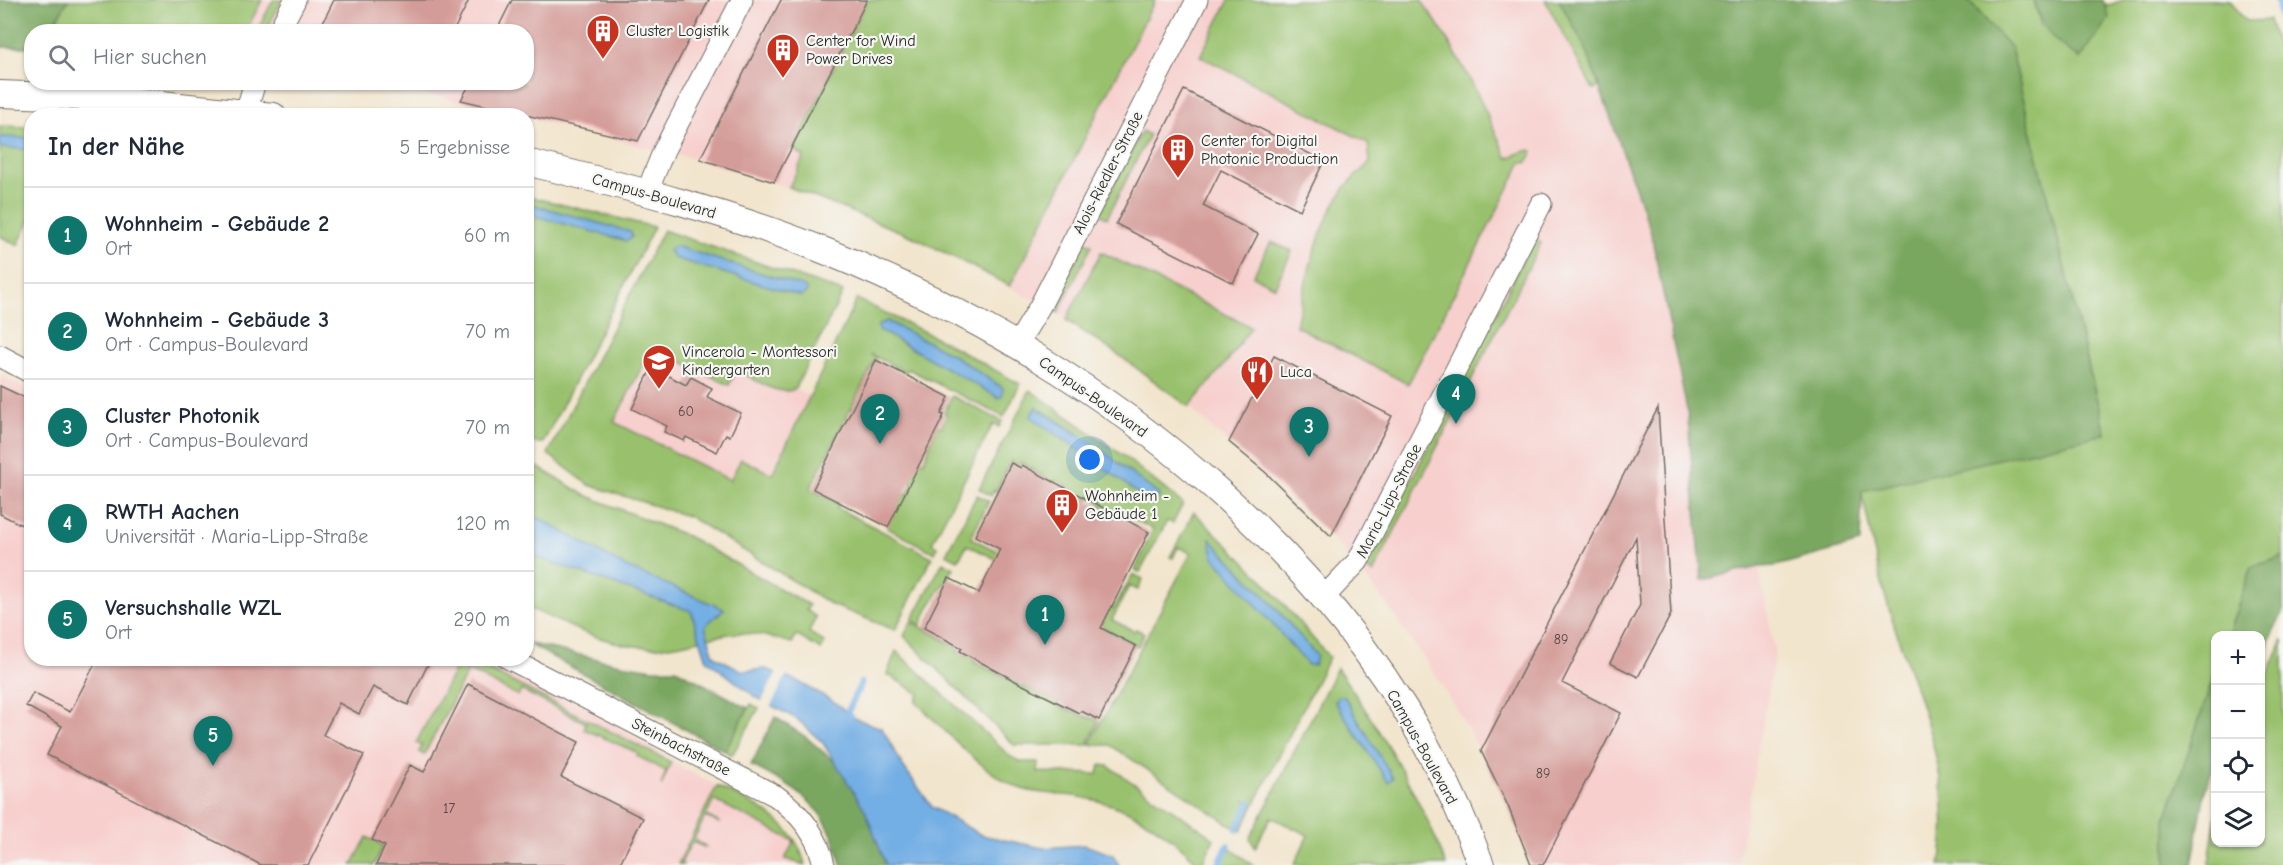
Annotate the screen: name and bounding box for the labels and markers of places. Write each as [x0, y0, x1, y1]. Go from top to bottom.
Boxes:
building icon: Cluster Logistik [585, 13, 621, 60]
place label: Cluster Logistik [626, 22, 729, 40]
building icon: Center for Wind Power Drives [765, 32, 801, 79]
place label: Center for Wind Power Drives [806, 32, 916, 68]
building icon: Center for Digital Photonic Production [1160, 132, 1196, 179]
place label: Center for Digital Photonic Production [1201, 132, 1338, 168]
school or university icon: Vincerola - Montessori Kindergarten [641, 343, 677, 390]
place label: Vincerola - Montessori Kindergarten [682, 343, 837, 379]
restaurant icon: Luca [1239, 354, 1275, 401]
place label: Luca [1280, 363, 1312, 381]
pin: 4 [1436, 374, 1476, 424]
pin: 2 [860, 394, 900, 444]
pin: 3 [1290, 408, 1328, 457]
building icon: Wohnheim - Gebäude 1 [1044, 487, 1080, 534]
place label: Wohnheim - Gebäude 1 [1085, 487, 1169, 523]
pin: 1 [1026, 596, 1064, 645]
pin: 5 [194, 716, 232, 766]

